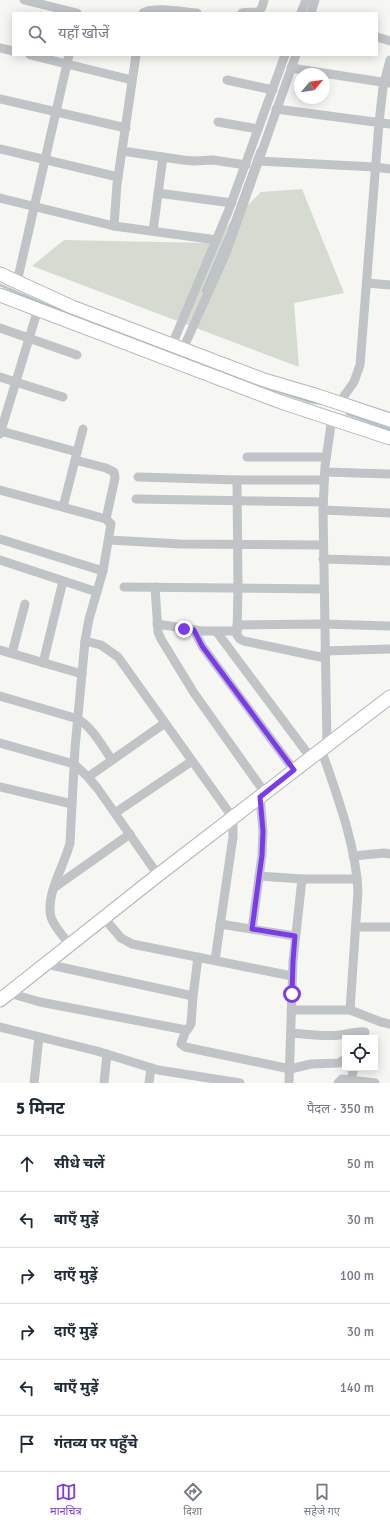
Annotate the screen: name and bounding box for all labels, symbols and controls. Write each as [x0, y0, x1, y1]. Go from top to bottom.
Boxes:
search box [12, 12, 378, 56]
icon: search [26, 23, 48, 45]
text: यहाँ खोजें [58, 24, 109, 42]
north arrow [294, 68, 330, 104]
route end [175, 620, 193, 638]
route start [283, 985, 301, 1003]
map controls [342, 1035, 378, 1071]
button: locate [342, 1035, 378, 1071]
text: 5 मिनट [16, 1098, 65, 1119]
text: पैदल · 350 m [307, 1101, 374, 1117]
icon: ahead [16, 1153, 38, 1175]
text: सीधे चलें [54, 1154, 105, 1172]
text: 50 m [347, 1156, 374, 1172]
icon: left [16, 1209, 38, 1231]
text: बाएँ मुड़ें [54, 1210, 98, 1228]
text: 30 m [347, 1212, 374, 1228]
icon: right [16, 1265, 38, 1287]
text: दाएँ मुड़ें [54, 1266, 98, 1284]
text: 100 m [340, 1268, 374, 1284]
icon: right [16, 1321, 38, 1343]
text: दाएँ मुड़ें [54, 1322, 98, 1340]
text: 30 m [347, 1324, 374, 1340]
icon: left [16, 1377, 38, 1399]
text: बाएँ मुड़ें [54, 1378, 98, 1396]
text: 140 m [340, 1380, 374, 1396]
icon: arrive [16, 1433, 38, 1455]
text: गंतव्य पर पहुँचे [54, 1434, 138, 1452]
tab: मानचित्र [50, 1481, 82, 1519]
tab: दिशा [182, 1481, 204, 1519]
tab: सहेजे गए [304, 1481, 340, 1519]

